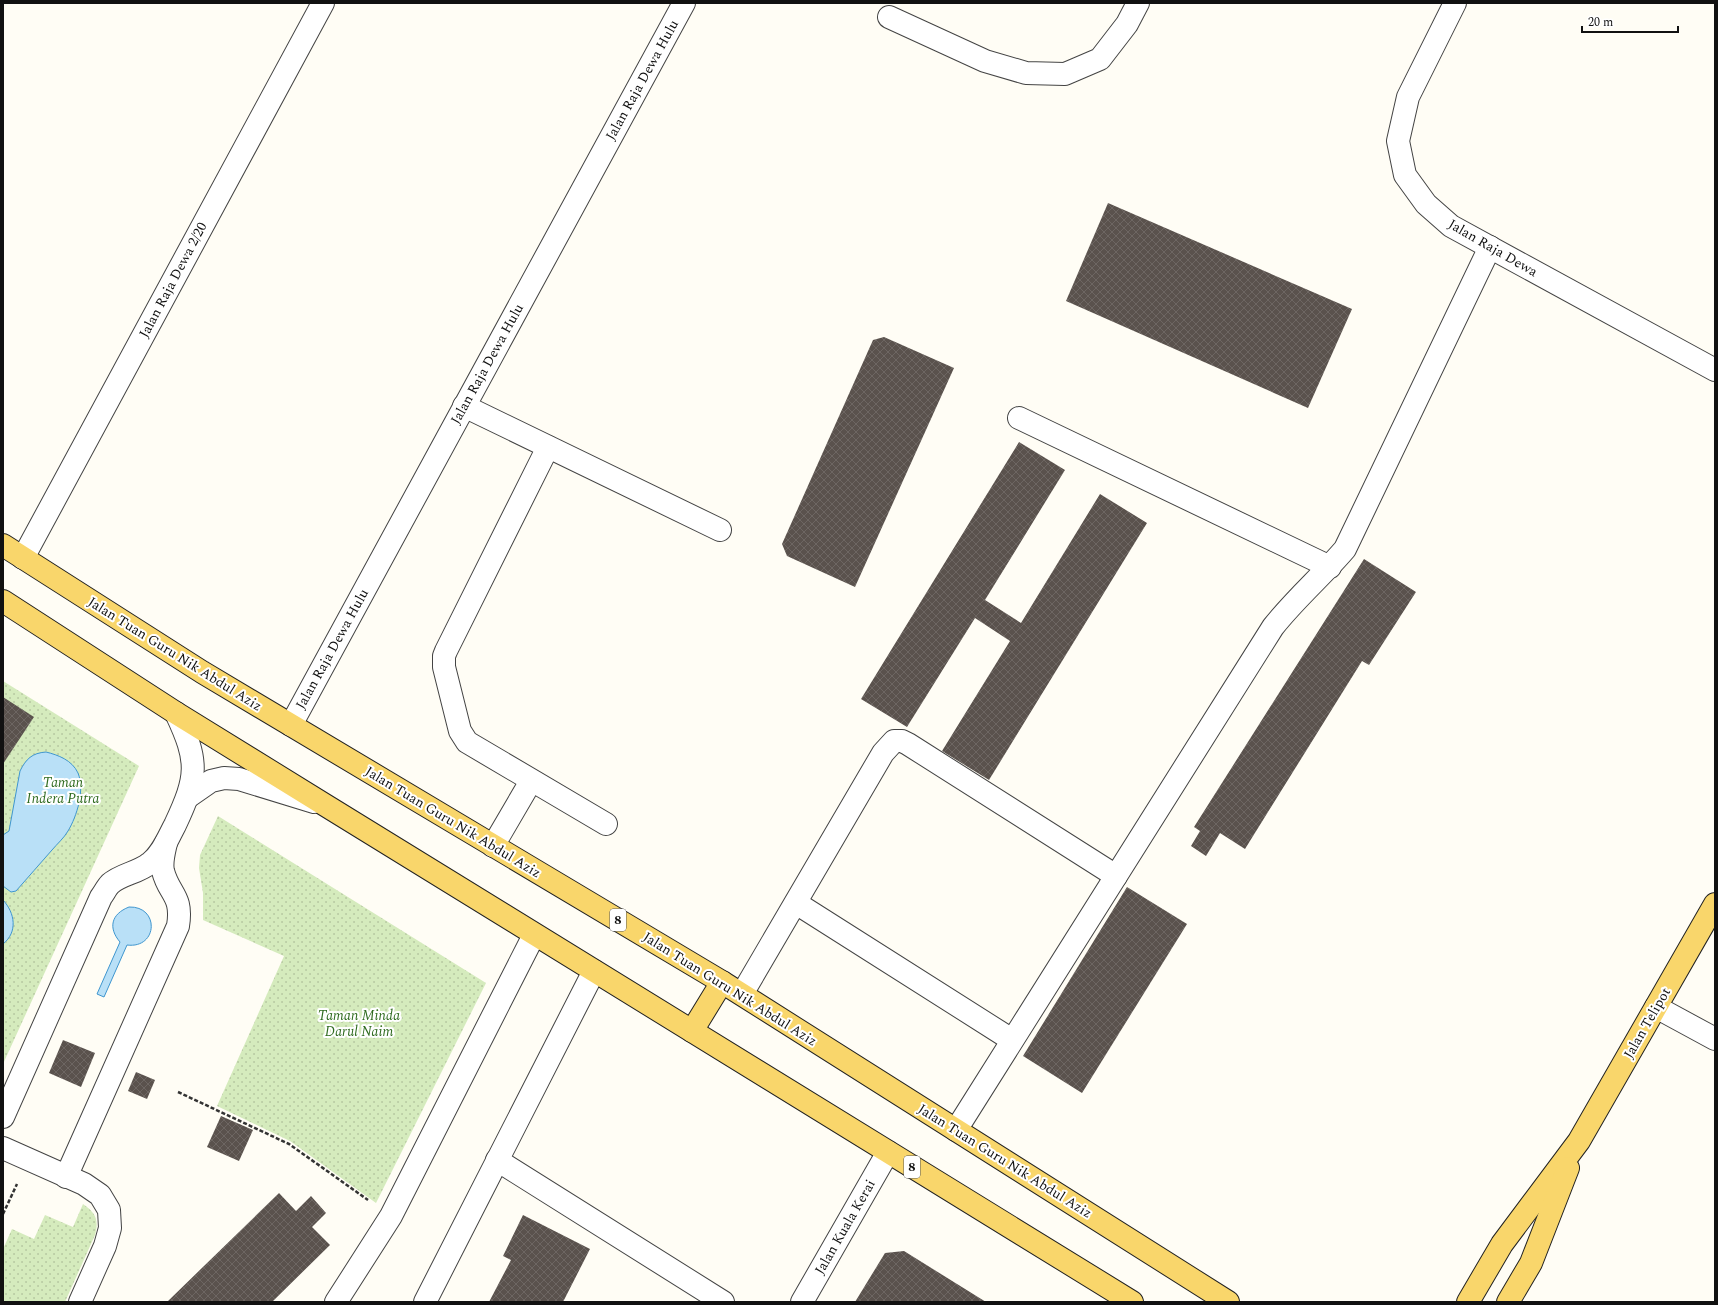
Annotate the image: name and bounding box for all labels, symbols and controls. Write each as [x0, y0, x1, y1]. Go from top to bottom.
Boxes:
scale bar [1582, 8, 1678, 34]
text: 20 m [1588, 13, 1613, 32]
street label: Jalan Raja Dewa Hulu [600, 16, 684, 144]
street label: Jalan Raja Dewa [1444, 214, 1542, 282]
street label: Jalan Raja Dewa 2/20 [134, 218, 212, 342]
street label: Jalan Raja Dewa Hulu [445, 300, 529, 428]
street label: Jalan Raja Dewa Hulu [290, 585, 374, 713]
street label: Jalan Tuan Guru Nik Abdul Aziz [84, 592, 266, 716]
street label: Jalan Tuan Guru Nik Abdul Aziz [361, 761, 545, 883]
park label: Taman Indera Putra [27, 772, 99, 809]
road number: 8 [610, 909, 626, 931]
street label: Jalan Tuan Guru Nik Abdul Aziz [639, 927, 821, 1051]
street label: Jalan Telipot [1618, 984, 1676, 1062]
park label: Taman Minda Darul Naim [318, 1005, 400, 1042]
street label: Jalan Tuan Guru Nik Abdul Aziz [914, 1099, 1096, 1223]
road number: 8 [904, 1156, 920, 1178]
street label: Jalan Kuala Kerai [809, 1176, 881, 1278]

